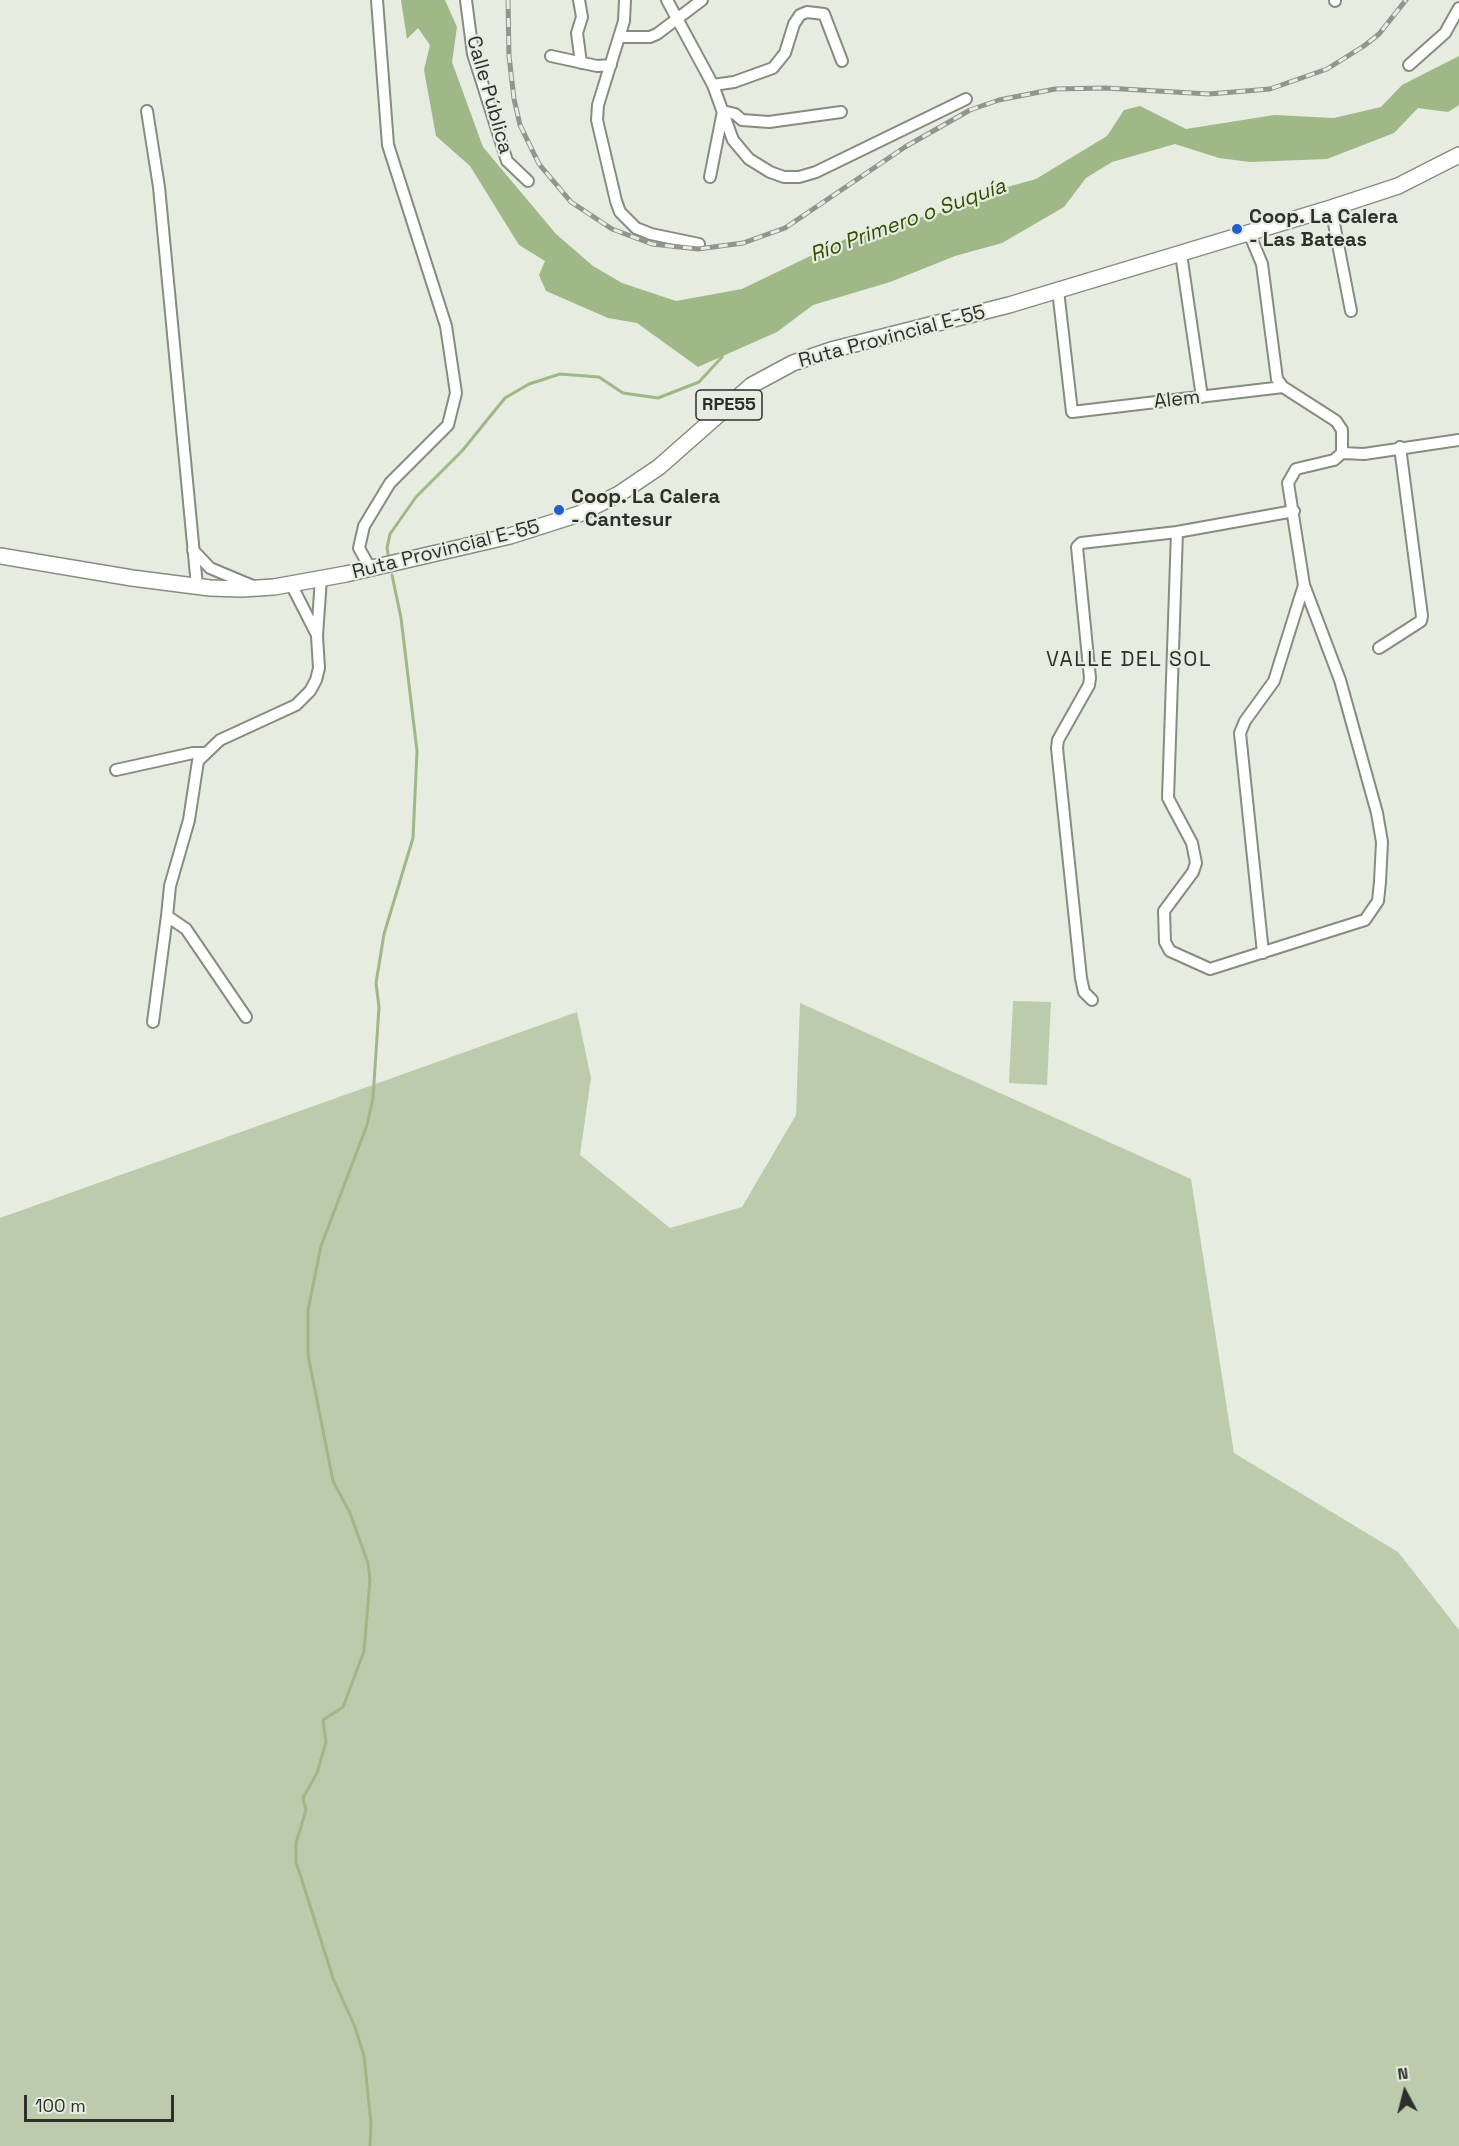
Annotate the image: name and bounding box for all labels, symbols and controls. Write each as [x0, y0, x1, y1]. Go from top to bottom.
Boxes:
street label: Calle Pública [461, 33, 517, 157]
water label: Río Primero o Suquía [807, 174, 1009, 268]
place label: Coop. La Calera - Las Bateas [1249, 206, 1398, 253]
marker: Coop. La Calera - Las Bateas [1230, 222, 1244, 236]
street label: Ruta Provincial E-55 [796, 301, 988, 373]
street label: Alem [1153, 386, 1201, 414]
road number: RPE55 [696, 390, 762, 420]
place label: Coop. La Calera - Cantesur [571, 486, 720, 533]
marker: Coop. La Calera - Cantesur [552, 503, 566, 517]
street label: Ruta Provincial E-55 [350, 515, 542, 585]
district label: VALLE DEL SOL [1046, 647, 1212, 673]
north arrow [1375, 2062, 1435, 2122]
text: N [1396, 2063, 1409, 2085]
scale bar [27, 2083, 177, 2121]
text: 100 m [35, 2094, 86, 2117]

